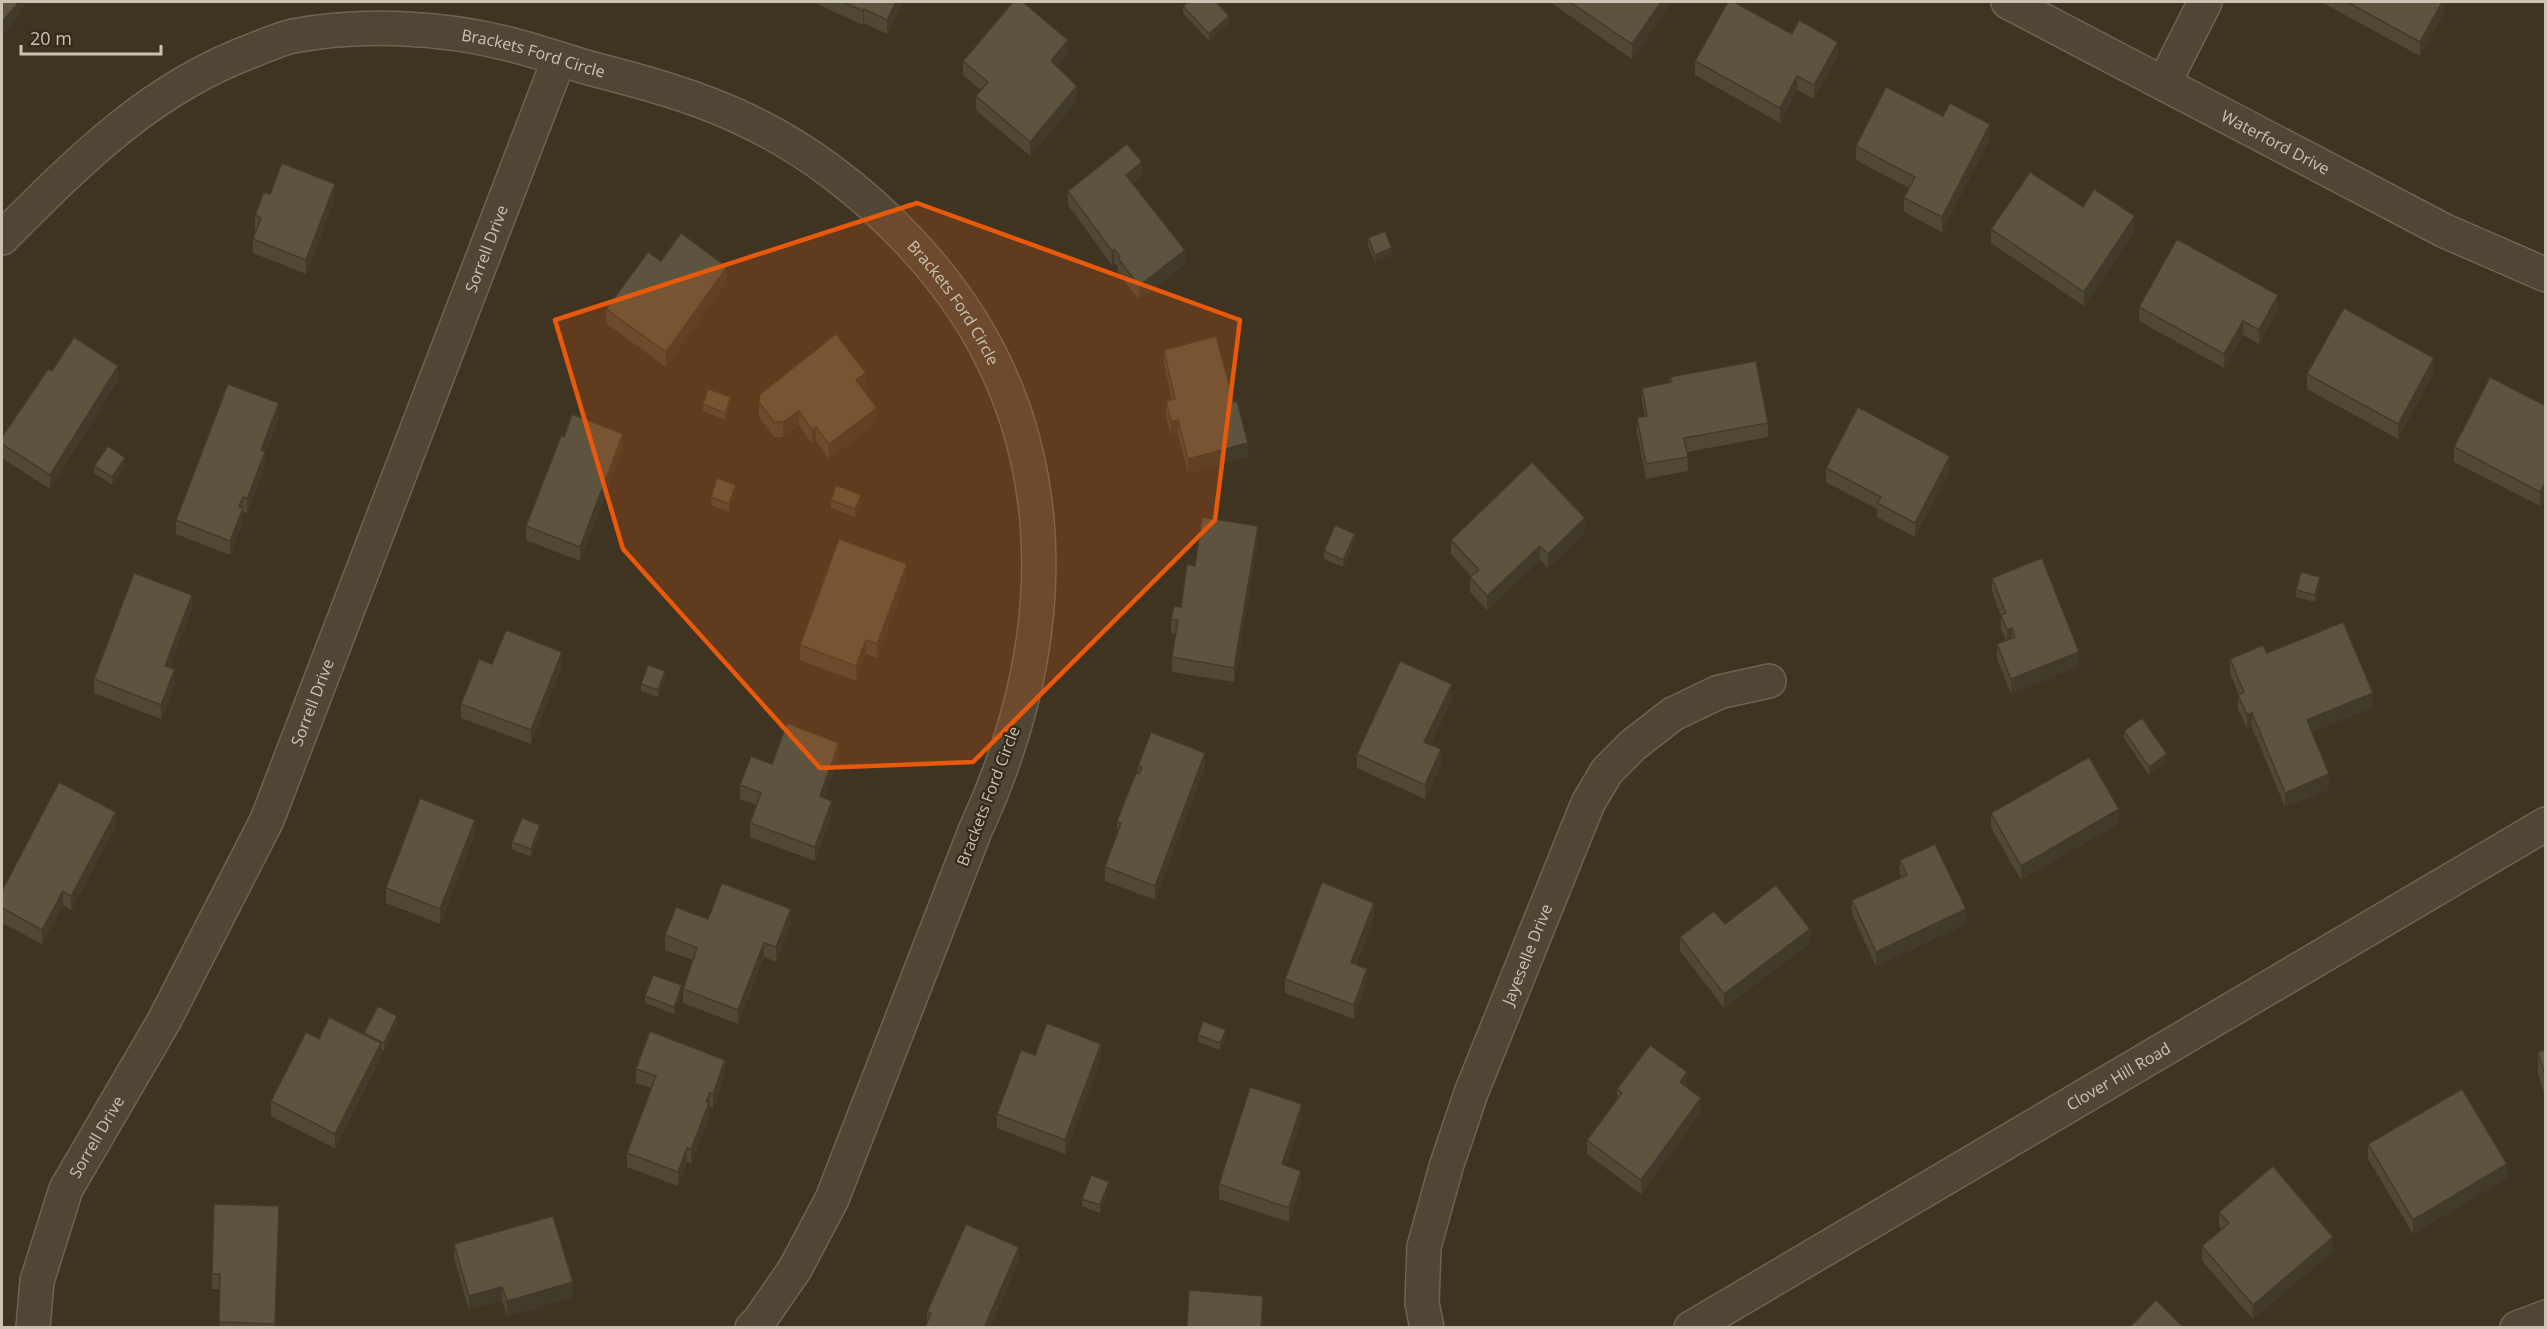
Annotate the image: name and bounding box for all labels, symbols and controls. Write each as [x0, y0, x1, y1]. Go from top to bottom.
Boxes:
scale bar [21, 18, 160, 56]
street label: Brackets Ford Circle [460, 24, 607, 83]
text: 20 m [30, 26, 72, 50]
street label: Waterford Drive [2217, 105, 2334, 180]
street label: Sorrell Drive [460, 202, 513, 295]
street label: Brackets Ford Circle [902, 235, 1004, 369]
street label: Sorrell Drive [285, 655, 339, 749]
street label: Brackets Ford Circle [951, 723, 1025, 869]
street label: Jayeselle Drive [1496, 901, 1557, 1010]
street label: Clover Hill Road [2062, 1037, 2175, 1115]
street label: Sorrell Drive [64, 1092, 129, 1182]

